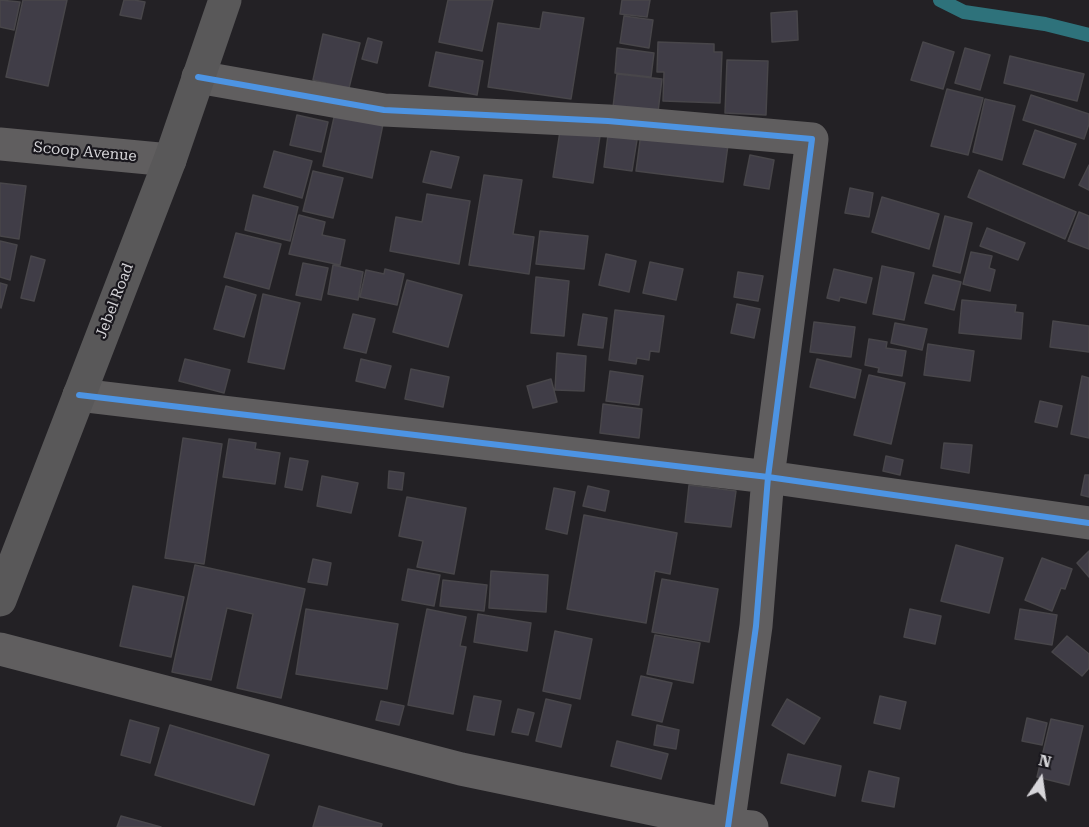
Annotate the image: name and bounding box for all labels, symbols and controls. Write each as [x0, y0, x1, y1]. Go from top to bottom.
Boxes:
street label: Scoop Avenue [33, 139, 137, 165]
street label: Jebel Road [92, 261, 138, 341]
north arrow [1011, 749, 1071, 809]
text: N [1037, 750, 1053, 772]

